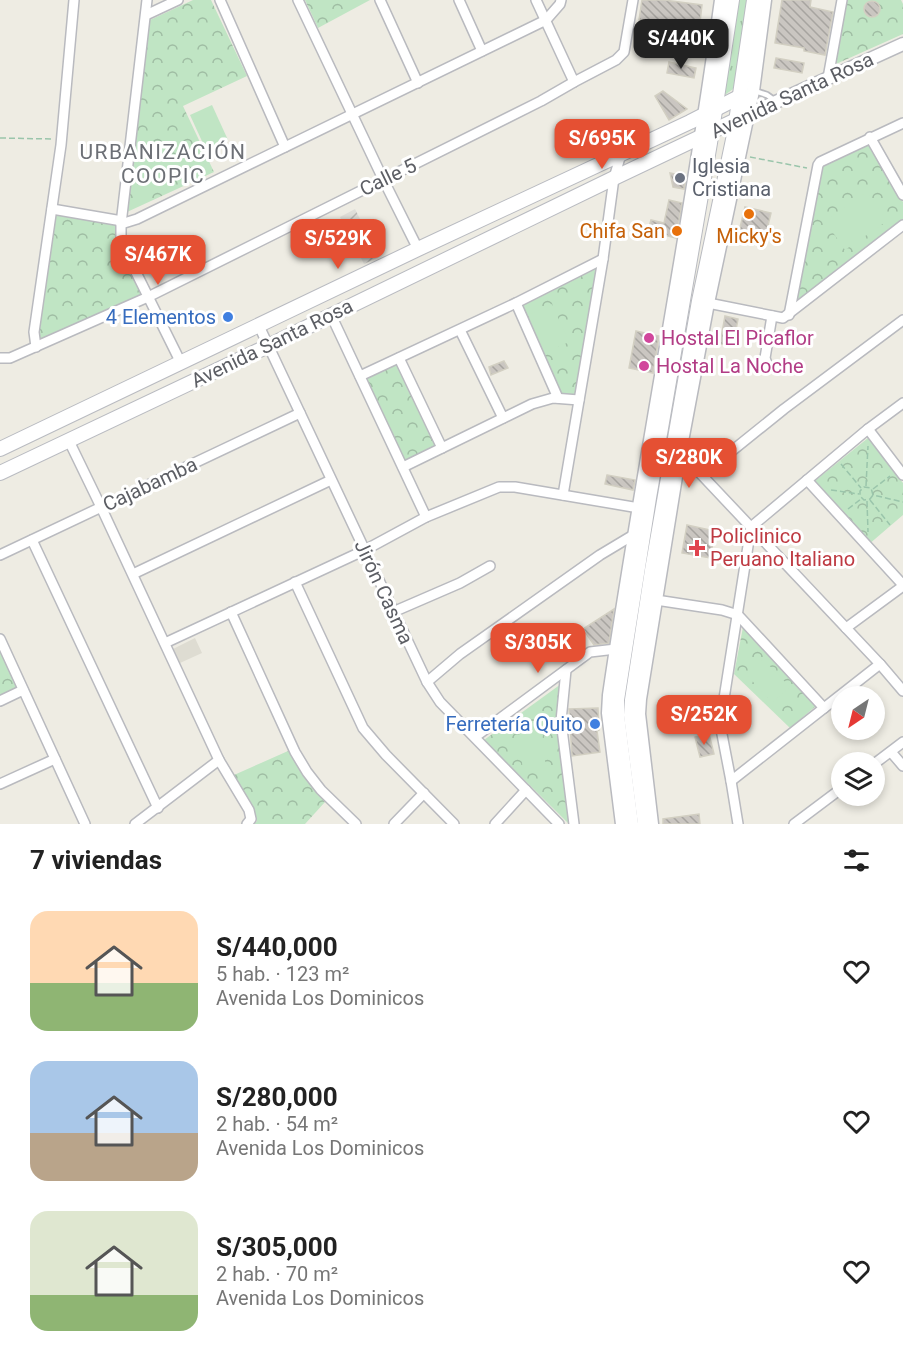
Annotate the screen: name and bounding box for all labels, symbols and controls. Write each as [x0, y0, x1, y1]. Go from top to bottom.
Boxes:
pin: S/440K [632, 19, 730, 70]
text: S/440K [648, 26, 714, 50]
street label: Avenida Santa Rosa [707, 47, 877, 143]
pin: S/695K [553, 119, 651, 170]
text: S/695K [569, 126, 635, 150]
district label: URBANIZACIÓN COOPIC [79, 140, 247, 188]
street label: Calle 5 [356, 153, 420, 201]
place label: Iglesia Cristiana [692, 154, 771, 201]
marker: Iglesia Cristiana [673, 171, 687, 185]
marker: Micky's [742, 207, 756, 221]
pin: S/529K [289, 219, 387, 270]
place label: Chifa San [580, 219, 665, 243]
marker: Chifa San [670, 224, 684, 238]
place label: Micky's [716, 224, 782, 248]
text: S/529K [305, 226, 371, 250]
pin: S/467K [109, 235, 207, 286]
text: S/467K [125, 242, 191, 266]
street label: Avenida Santa Rosa [187, 293, 357, 393]
place label: 4 Elementos [106, 305, 216, 329]
marker: 4 Elementos [221, 310, 235, 324]
place label: Hostal El Picaflor [661, 326, 814, 350]
marker: Hostal El Picaflor [642, 331, 656, 345]
place label: Hostal La Noche [656, 354, 804, 378]
marker: Hostal La Noche [637, 359, 651, 373]
pin: S/280K [640, 438, 738, 489]
text: S/280K [656, 445, 722, 469]
street label: Cajabamba [99, 452, 201, 516]
place label: Policlinico Peruano Italiano [710, 524, 855, 571]
street label: Jirón Casma [349, 536, 419, 648]
marker: Policlinico Peruano Italiano [688, 539, 706, 557]
pin: S/305K [489, 623, 587, 674]
text: S/305K [505, 630, 571, 654]
north arrow [831, 686, 885, 740]
map controls [831, 686, 885, 806]
pin: S/252K [655, 695, 753, 746]
text: S/252K [671, 702, 737, 726]
place label: Ferretería Quito [445, 712, 583, 736]
marker: Ferretería Quito [588, 717, 602, 731]
button: layers [831, 752, 885, 806]
icon: filters [840, 844, 873, 877]
text: 7 viviendas [30, 845, 162, 875]
text: S/440,000 [216, 932, 338, 962]
icon: home [78, 935, 150, 1007]
icon: heart [840, 955, 873, 988]
text: 5 hab. · 123 m² [216, 962, 349, 986]
text: Avenida Los Dominicos [216, 986, 424, 1010]
text: S/280,000 [216, 1082, 338, 1112]
icon: home [78, 1085, 150, 1157]
icon: heart [840, 1105, 873, 1138]
text: 2 hab. · 54 m² [216, 1112, 338, 1136]
text: Avenida Los Dominicos [216, 1136, 424, 1160]
text: S/305,000 [216, 1232, 338, 1262]
icon: home [78, 1235, 150, 1307]
icon: heart [840, 1255, 873, 1288]
text: 2 hab. · 70 m² [216, 1262, 338, 1286]
text: Avenida Los Dominicos [216, 1286, 424, 1310]

